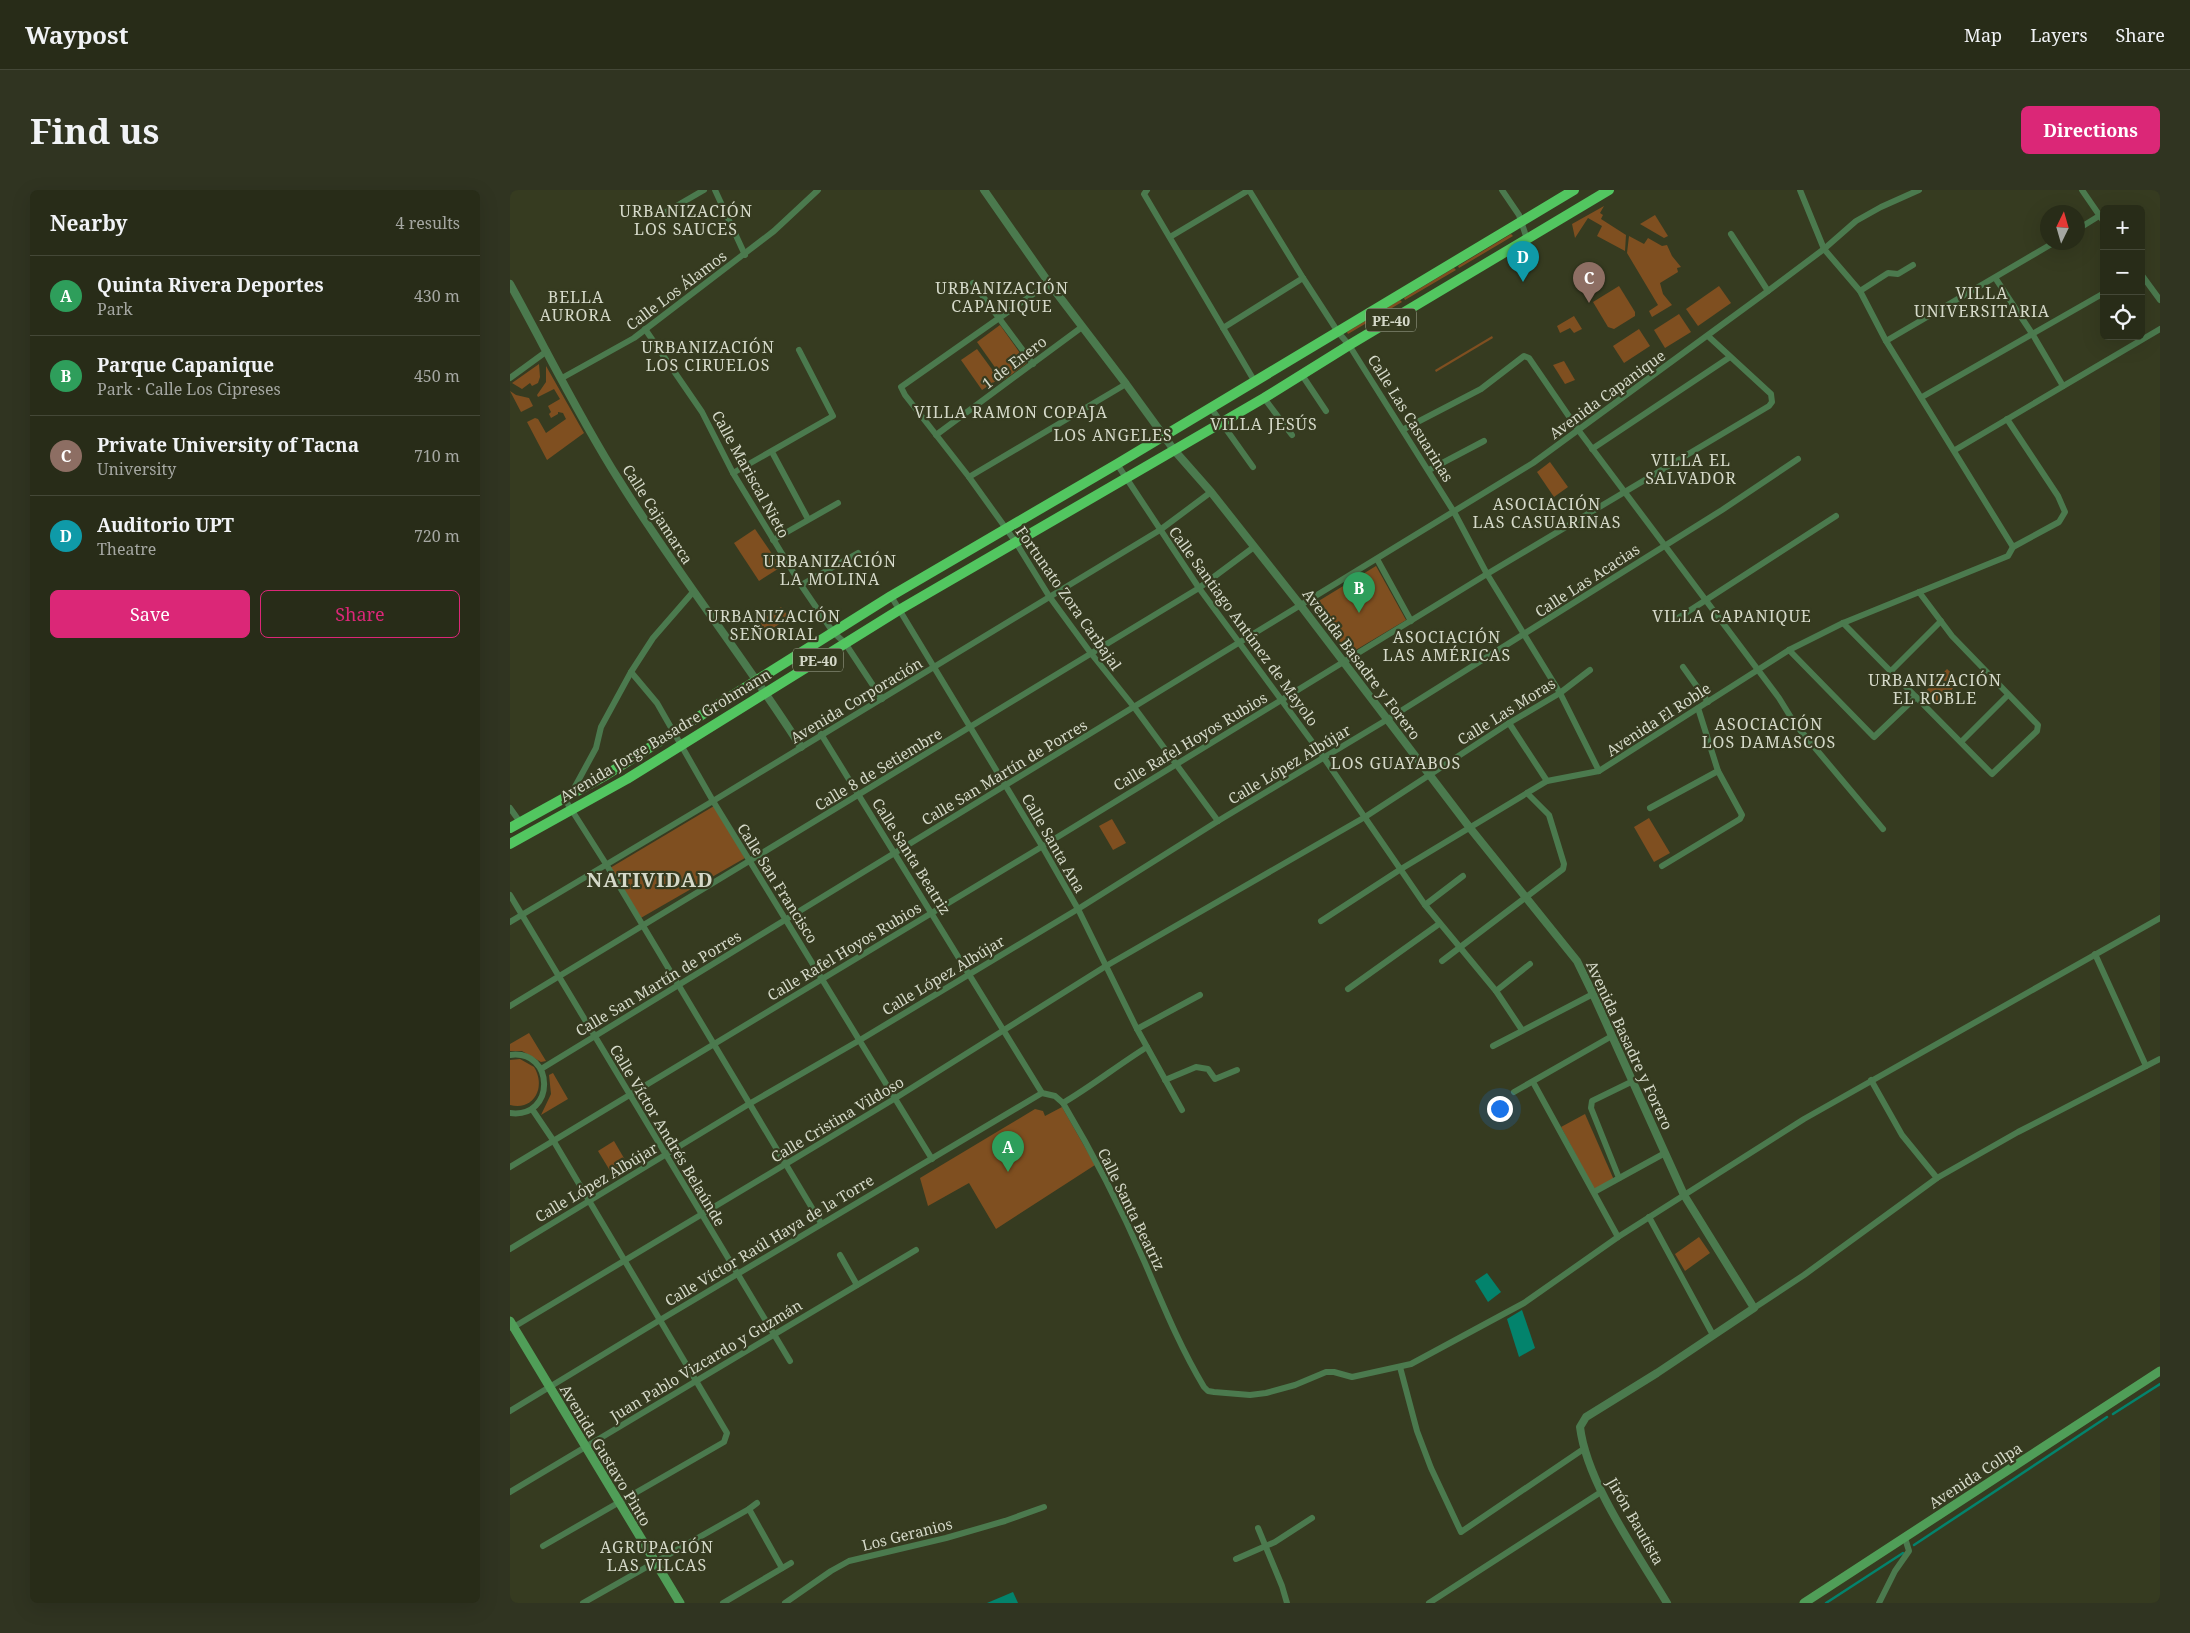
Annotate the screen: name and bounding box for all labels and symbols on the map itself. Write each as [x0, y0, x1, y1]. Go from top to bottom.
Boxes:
district label: URBANIZACIÓN LOS SAUCES [619, 200, 753, 240]
north arrow [2040, 205, 2085, 250]
pin: D [1507, 241, 1539, 282]
street label: Calle Los Álamos [622, 246, 730, 334]
pin: C [1573, 262, 1605, 303]
district label: URBANIZACIÓN CAPANIQUE [935, 277, 1069, 317]
district label: VILLA UNIVERSITARIA [1914, 282, 2050, 322]
district label: BELLA AURORA [540, 286, 612, 326]
road number: PE-40 [1366, 308, 1416, 332]
street label: 1 de Enero [978, 331, 1050, 393]
district label: URBANIZACIÓN LOS CIRUELOS [641, 336, 775, 376]
street label: Avenida Capanique [1545, 345, 1669, 443]
street label: Calle Las Casuarinas [1364, 351, 1458, 486]
district label: VILLA RAMON COPAJA [914, 401, 1108, 423]
street label: Calle Mariscal Nieto [708, 407, 794, 541]
district label: VILLA JESÚS [1210, 413, 1318, 435]
district label: LOS ANGELES [1053, 424, 1173, 446]
district label: VILLA EL SALVADOR [1645, 449, 1737, 489]
street label: Calle Cajamarca [618, 460, 698, 568]
district label: ASOCIACIÓN LAS CASUARINAS [1473, 493, 1621, 533]
street label: Fortunato Zora Carbajal [1012, 522, 1127, 674]
street label: Calle Santiago Antúnez de Mayolo [1165, 522, 1323, 730]
street label: Calle Las Acacias [1531, 539, 1643, 621]
district label: URBANIZACIÓN LA MOLINA [763, 550, 897, 590]
pin: B [1343, 572, 1375, 613]
street label: Avenida Basadre y Forero [1299, 585, 1425, 743]
district label: URBANIZACIÓN SEÑORIAL [707, 605, 841, 645]
district label: VILLA CAPANIQUE [1652, 605, 1812, 627]
district label: ASOCIACIÓN LAS AMÉRICAS [1383, 626, 1511, 666]
road number: PE-40 [793, 648, 843, 672]
street label: Avenida Corporación [786, 652, 926, 747]
street label: Avenida Jorge Basadre Grohmann [556, 664, 775, 806]
district label: URBANIZACIÓN EL ROBLE [1868, 669, 2002, 709]
street label: Calle Las Moras [1453, 673, 1559, 749]
street label: Avenida El Roble [1602, 678, 1714, 760]
street label: Calle Rafel Hoyos Rubios [1109, 687, 1271, 795]
district label: ASOCIACIÓN LOS DAMASCOS [1702, 713, 1836, 753]
street label: Calle San Martín de Porres [917, 714, 1091, 830]
street label: Calle López Albújar [1224, 719, 1354, 809]
street label: Calle 8 de Setiembre [811, 723, 945, 815]
district label: LOS GUAYABOS [1331, 752, 1461, 774]
street label: Calle Santa Ana [1017, 790, 1091, 896]
street label: Calle Santa Beatriz [868, 794, 956, 918]
street label: Calle San Francisco [733, 819, 823, 947]
district label: NATIVIDAD [586, 866, 714, 893]
street label: Calle Rafel Hoyos Rubios [763, 897, 925, 1005]
street label: Calle San Martín de Porres [571, 925, 745, 1041]
street label: Calle López Albújar [878, 930, 1008, 1020]
street label: Avenida Basadre y Forero [1582, 957, 1678, 1133]
street label: Calle Víctor Andrés Belaúnde [606, 1040, 730, 1230]
street label: Calle Cristina Vildoso [767, 1071, 907, 1167]
your location [1487, 1096, 1513, 1122]
pin: A [992, 1131, 1024, 1172]
street label: Calle López Albújar [531, 1137, 661, 1227]
street label: Calle Santa Beatriz [1094, 1144, 1170, 1274]
street label: Calle Víctor Raúl Haya de la Torre [661, 1169, 877, 1311]
street label: Juan Pablo Vizcardo y Guzmán [605, 1294, 806, 1426]
street label: Avenida Gustavo Pinto [556, 1380, 656, 1530]
street label: Avenida Collpa [1925, 1437, 2025, 1513]
street label: Jirón Bautista [1602, 1473, 1669, 1568]
street label: Los Geranios [860, 1513, 955, 1555]
district label: AGRUPACIÓN LAS VILCAS [600, 1536, 714, 1576]

